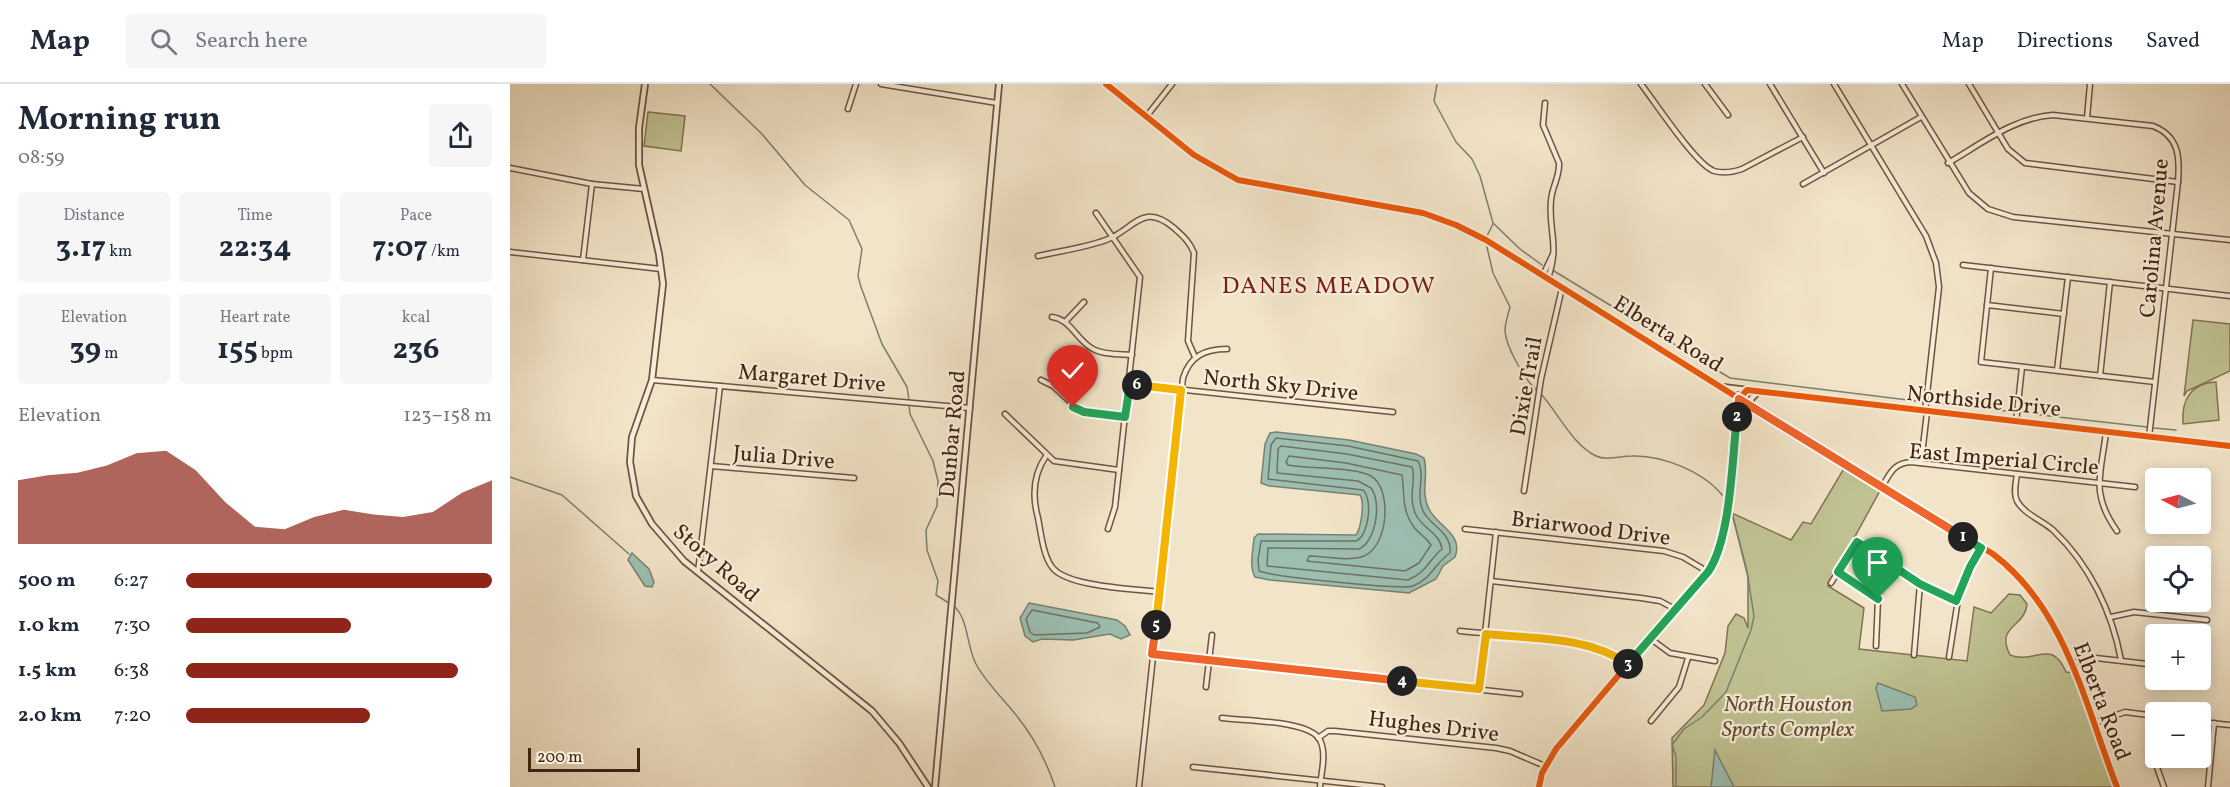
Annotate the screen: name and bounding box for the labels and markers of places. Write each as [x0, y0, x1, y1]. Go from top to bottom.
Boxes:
pin [1047, 345, 1098, 407]
pin: 6 [1122, 370, 1152, 400]
pin: 2 [1722, 402, 1752, 432]
pin: 1 [1948, 522, 1978, 552]
pin [1852, 537, 1903, 599]
pin: 5 [1141, 610, 1171, 640]
pin: 3 [1613, 649, 1643, 679]
pin: 4 [1387, 666, 1417, 696]

